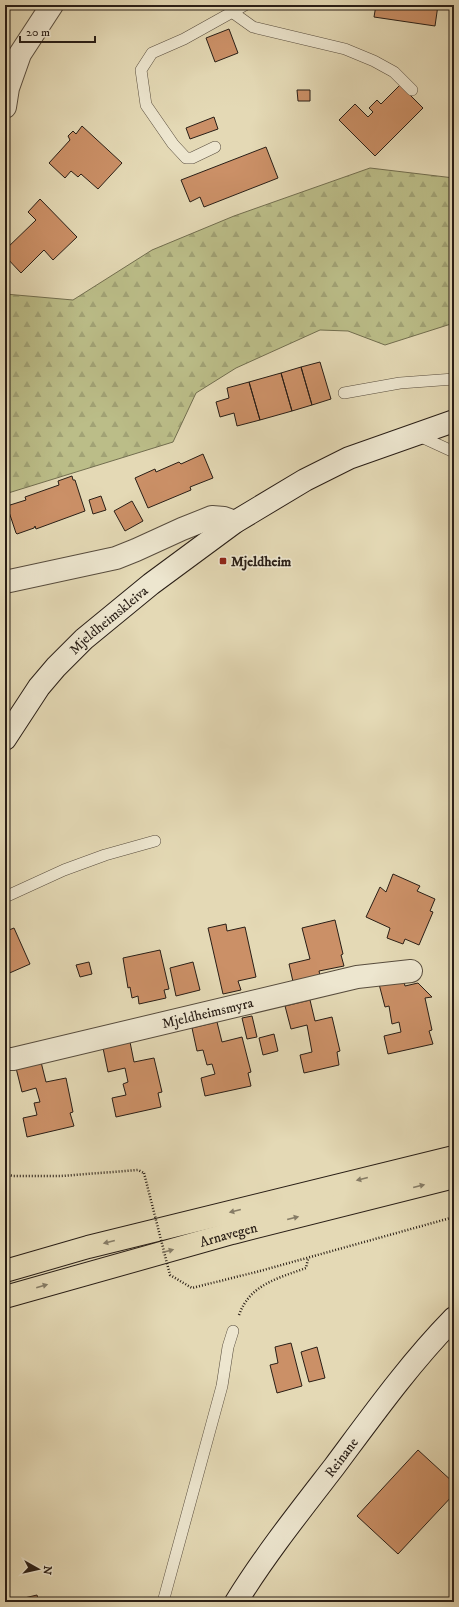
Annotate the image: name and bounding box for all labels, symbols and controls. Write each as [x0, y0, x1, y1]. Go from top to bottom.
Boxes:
scale bar [20, 18, 95, 44]
text: 20 m [26, 25, 50, 40]
place label: Mjeldheim [231, 553, 292, 571]
marker: Mjeldheim [218, 556, 228, 566]
street label: Mjeldheimskleiva [66, 582, 152, 659]
street label: Mjeldheimsmyra [160, 994, 255, 1033]
one-way arrow [355, 1177, 368, 1183]
one-way arrow [413, 1183, 425, 1189]
one-way arrow [229, 1208, 242, 1214]
one-way arrow [287, 1215, 299, 1221]
street label: Arnavegen [198, 1219, 260, 1252]
one-way arrow [103, 1239, 115, 1245]
one-way arrow [162, 1248, 174, 1254]
one-way arrow [37, 1283, 49, 1289]
street label: Reinane [321, 1434, 363, 1481]
north arrow [18, 1549, 58, 1589]
text: N [39, 1565, 54, 1576]

